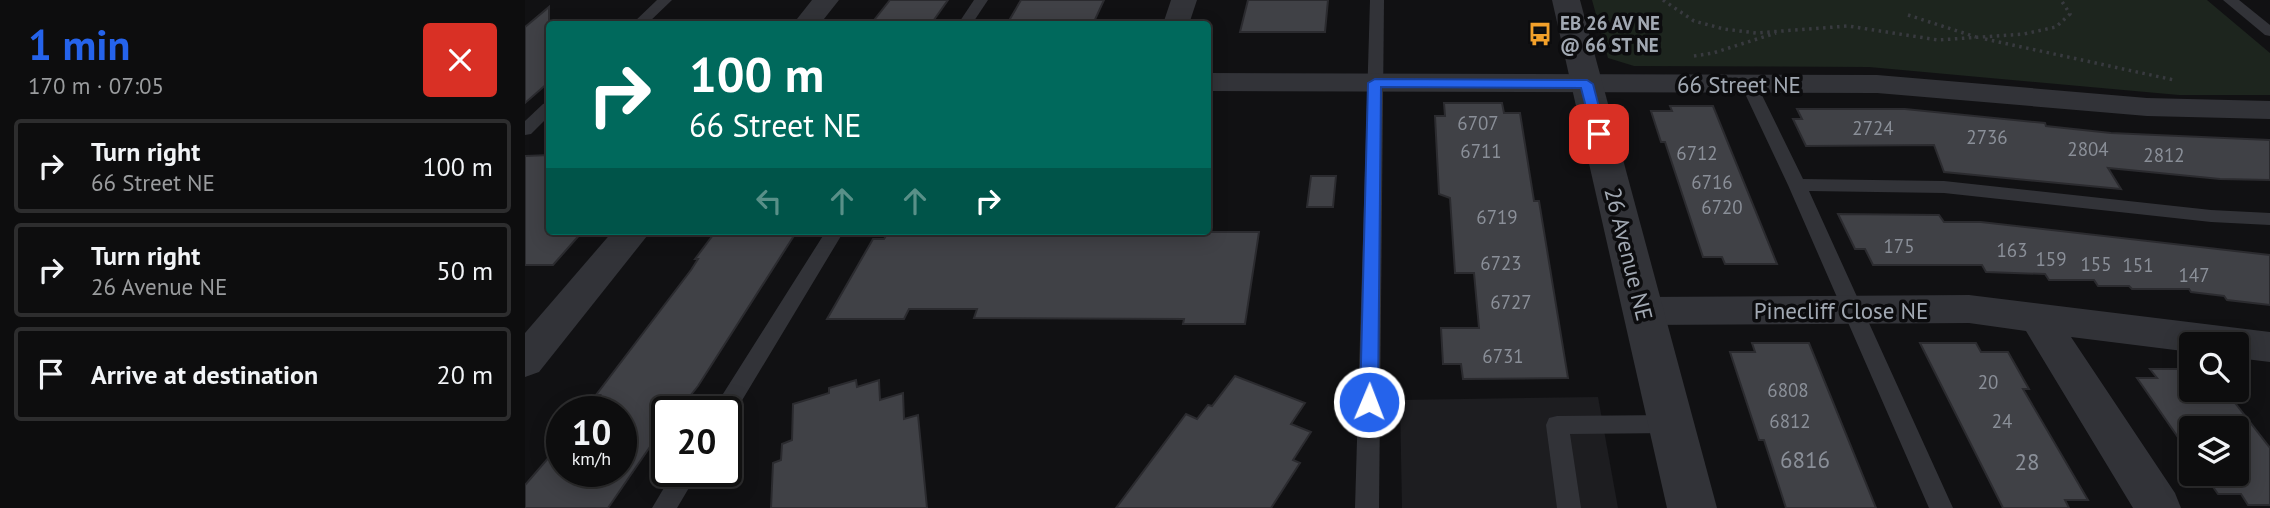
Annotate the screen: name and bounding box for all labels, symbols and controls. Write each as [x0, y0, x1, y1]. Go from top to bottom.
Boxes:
place label: EB 26 AV NE @ 66 ST NE [1560, 11, 1660, 57]
text: 1 min [28, 17, 130, 72]
bus stop icon: EB 26 AV NE @ 66 ST NE [1526, 20, 1554, 48]
button: close [423, 23, 497, 97]
text: 100 m [689, 42, 824, 106]
icon: right [574, 49, 665, 140]
street label: 66 Street NE [1677, 70, 1801, 99]
text: 170 m · 07:05 [28, 71, 164, 100]
text: 66 Street NE [689, 104, 861, 146]
pin [1569, 104, 1629, 164]
house number: 6707 [1457, 111, 1499, 135]
icon: arrive [1580, 115, 1618, 153]
house number: 2724 [1852, 116, 1894, 140]
house number: 2736 [1966, 125, 2008, 149]
text: Turn right [91, 135, 200, 168]
house number: 2804 [2067, 137, 2109, 161]
house number: 6711 [1460, 139, 1502, 163]
house number: 6712 [1676, 141, 1718, 165]
house number: 2812 [2143, 143, 2185, 167]
icon: right [32, 147, 70, 185]
text: 100 m [422, 150, 493, 183]
text: 66 Street NE [91, 168, 215, 197]
house number: 6716 [1691, 170, 1733, 194]
icon: left [750, 182, 788, 220]
icon: ahead [823, 182, 861, 220]
icon: ahead [896, 182, 934, 220]
icon: right [969, 182, 1007, 220]
street label: 26 Avenue NE [1598, 184, 1660, 324]
house number: 6720 [1701, 195, 1743, 219]
house number: 6719 [1476, 205, 1518, 229]
house number: 175 [1883, 234, 1915, 258]
house number: 163 [1996, 238, 2028, 262]
text: Turn right [91, 239, 200, 272]
house number: 159 [2035, 247, 2067, 271]
icon: right [32, 251, 70, 289]
house number: 6723 [1480, 251, 1522, 275]
house number: 155 [2080, 252, 2112, 276]
house number: 151 [2122, 253, 2154, 277]
text: 50 m [437, 254, 493, 287]
house number: 147 [2178, 263, 2210, 287]
text: 26 Avenue NE [91, 272, 227, 301]
house number: 6727 [1490, 290, 1532, 314]
street label: Pinecliff Close NE [1754, 296, 1928, 325]
map controls [2179, 332, 2249, 486]
button: search [2179, 332, 2249, 402]
house number: 6731 [1482, 344, 1524, 368]
icon: arrive [32, 355, 70, 393]
text: Arrive at destination [91, 358, 318, 391]
text: 20 m [437, 358, 493, 391]
position arrow [1332, 365, 1406, 439]
house number: 20 [1978, 370, 1998, 394]
house number: 6808 [1767, 378, 1809, 402]
speed limit sign: 20 [651, 396, 742, 487]
text: 10 [572, 409, 611, 455]
house number: 6812 [1769, 409, 1811, 433]
house number: 24 [1992, 409, 2012, 433]
button: layers [2179, 416, 2249, 486]
house number: 6816 [1780, 445, 1830, 474]
text: km/h [572, 447, 611, 470]
house number: 28 [2014, 447, 2040, 476]

